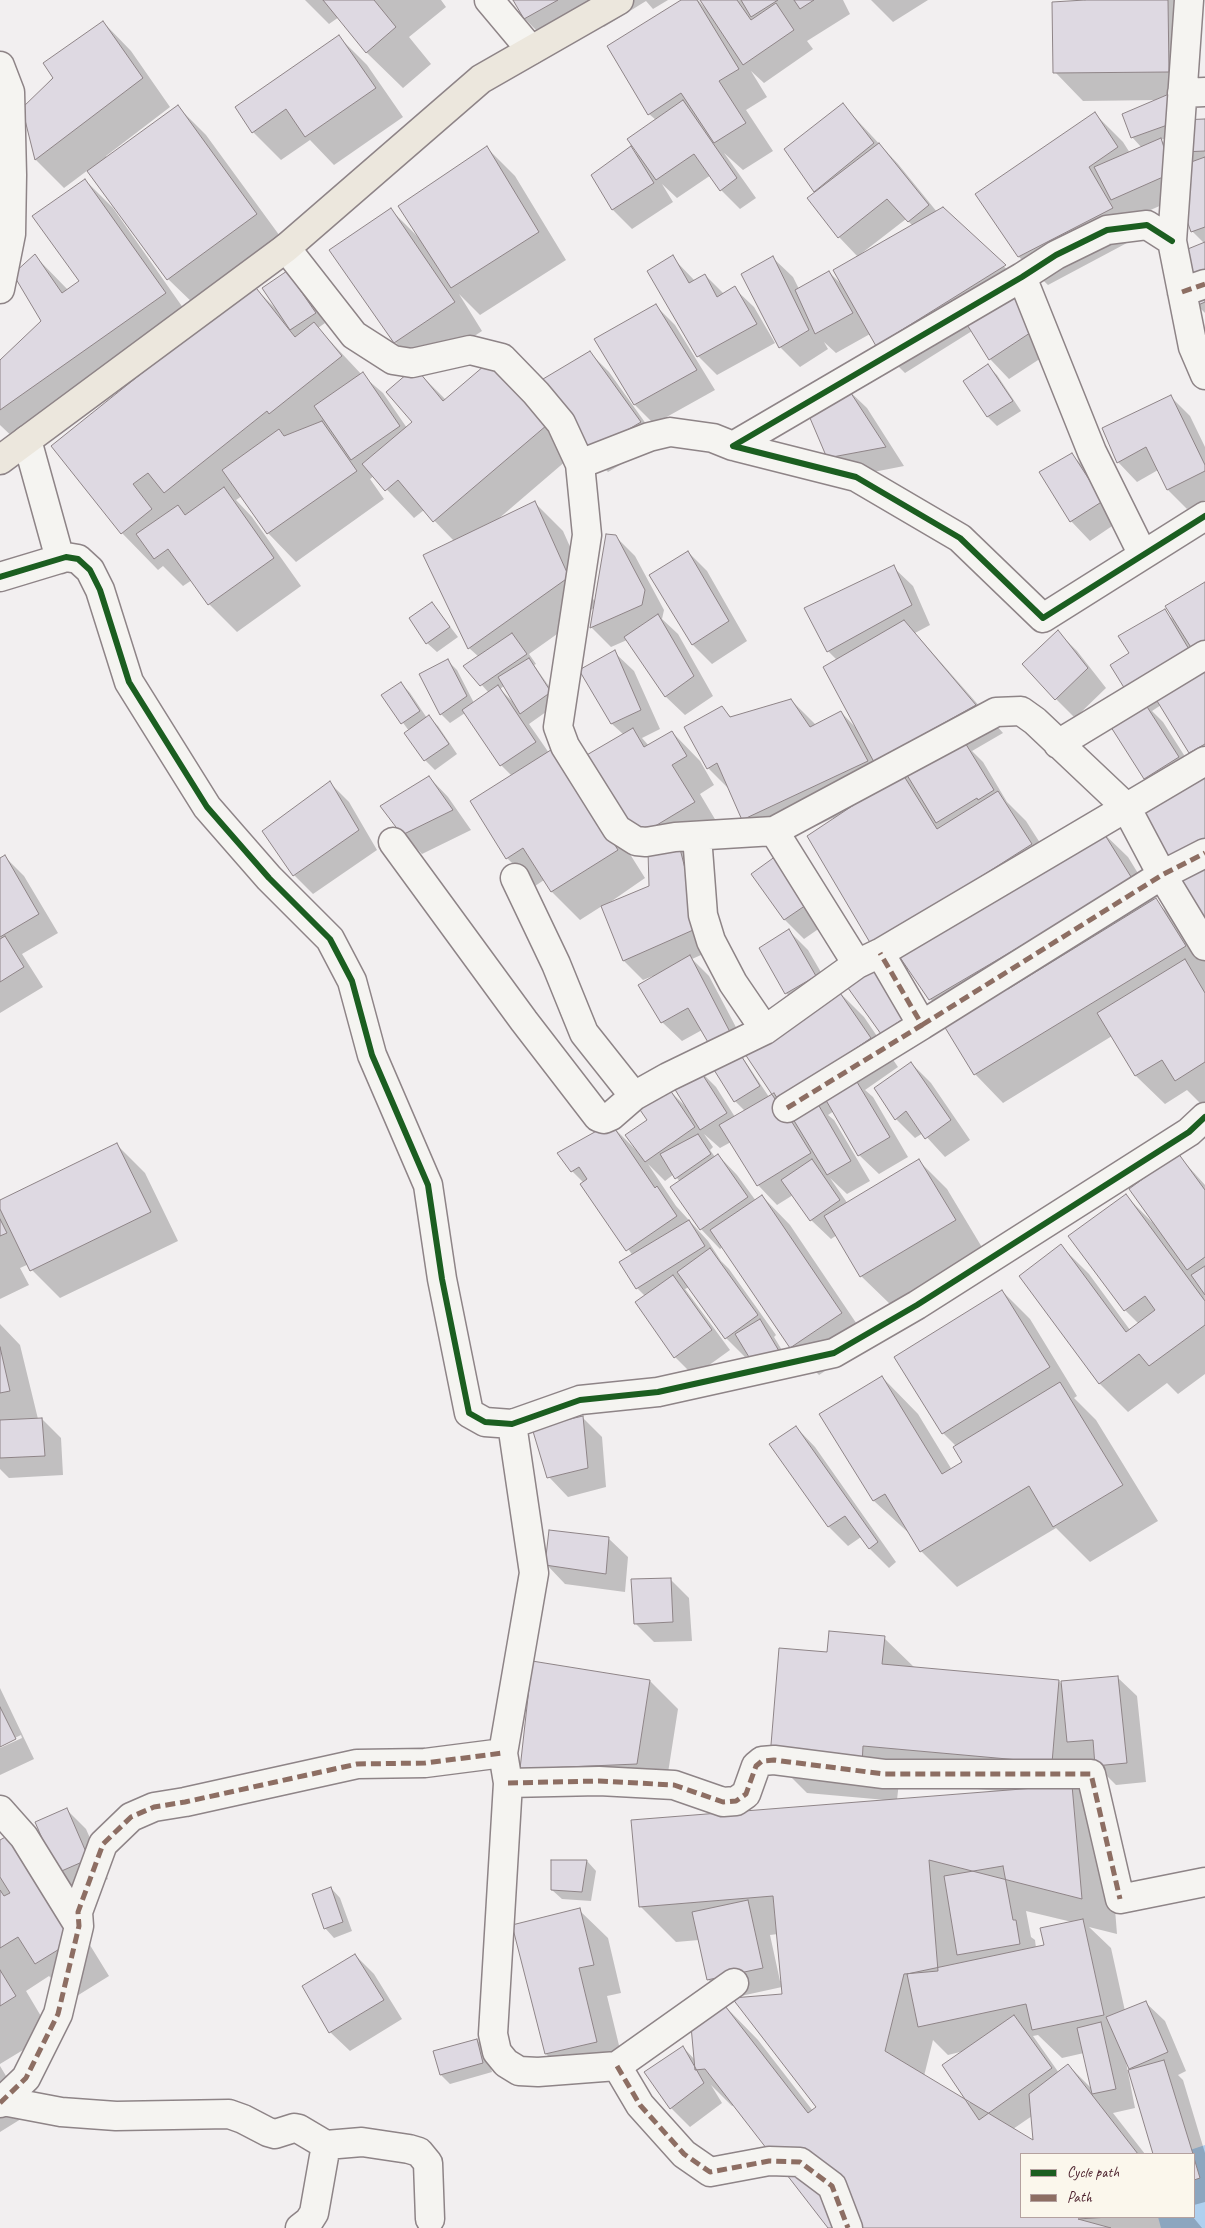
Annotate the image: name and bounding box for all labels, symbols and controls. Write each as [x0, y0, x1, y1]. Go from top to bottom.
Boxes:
legend [1020, 2153, 1195, 2218]
text: Cycle path [1067, 2163, 1119, 2182]
text: Path [1067, 2188, 1092, 2207]

